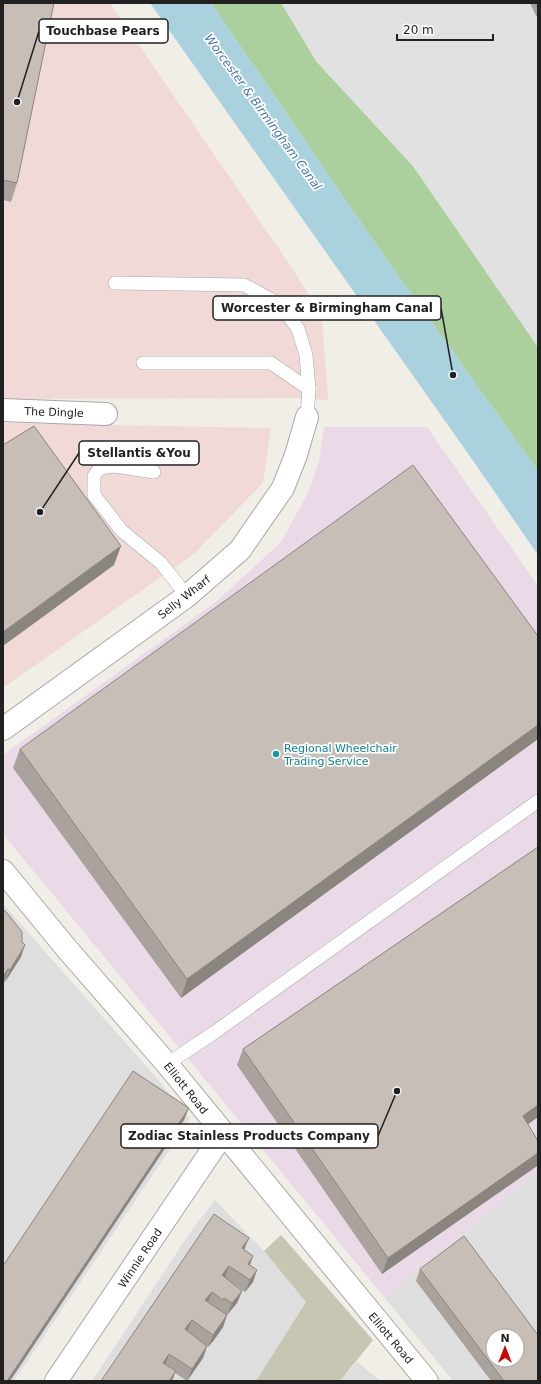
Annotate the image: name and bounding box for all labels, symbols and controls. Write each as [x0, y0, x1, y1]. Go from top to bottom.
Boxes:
scale bar [397, 16, 493, 42]
callout: Touchbase Pears [39, 19, 168, 43]
text: 20 m [403, 23, 434, 37]
text: Touchbase Pears [46, 24, 160, 38]
water label: Worcester & Birmingham Canal [202, 31, 325, 193]
callout: Worcester & Birmingham Canal [213, 296, 441, 320]
text: Worcester & Birmingham Canal [221, 301, 433, 315]
street label: The Dingle [23, 405, 84, 420]
callout: Stellantis &You [79, 441, 199, 465]
text: Stellantis &You [87, 446, 191, 460]
street label: Selly Wharf [156, 572, 214, 622]
place label: Regional Wheelchair Trading Service [283, 742, 397, 768]
marker: Regional Wheelchair Trading Service [271, 749, 281, 759]
street label: Elliott Road [161, 1060, 210, 1117]
callout: Zodiac Stainless Products Company [121, 1124, 378, 1148]
text: Zodiac Stainless Products Company [128, 1129, 370, 1143]
street label: Winnie Road [116, 1226, 165, 1290]
street label: Elliott Road [366, 1310, 416, 1366]
north arrow [485, 1328, 525, 1368]
text: N [500, 1332, 510, 1345]

